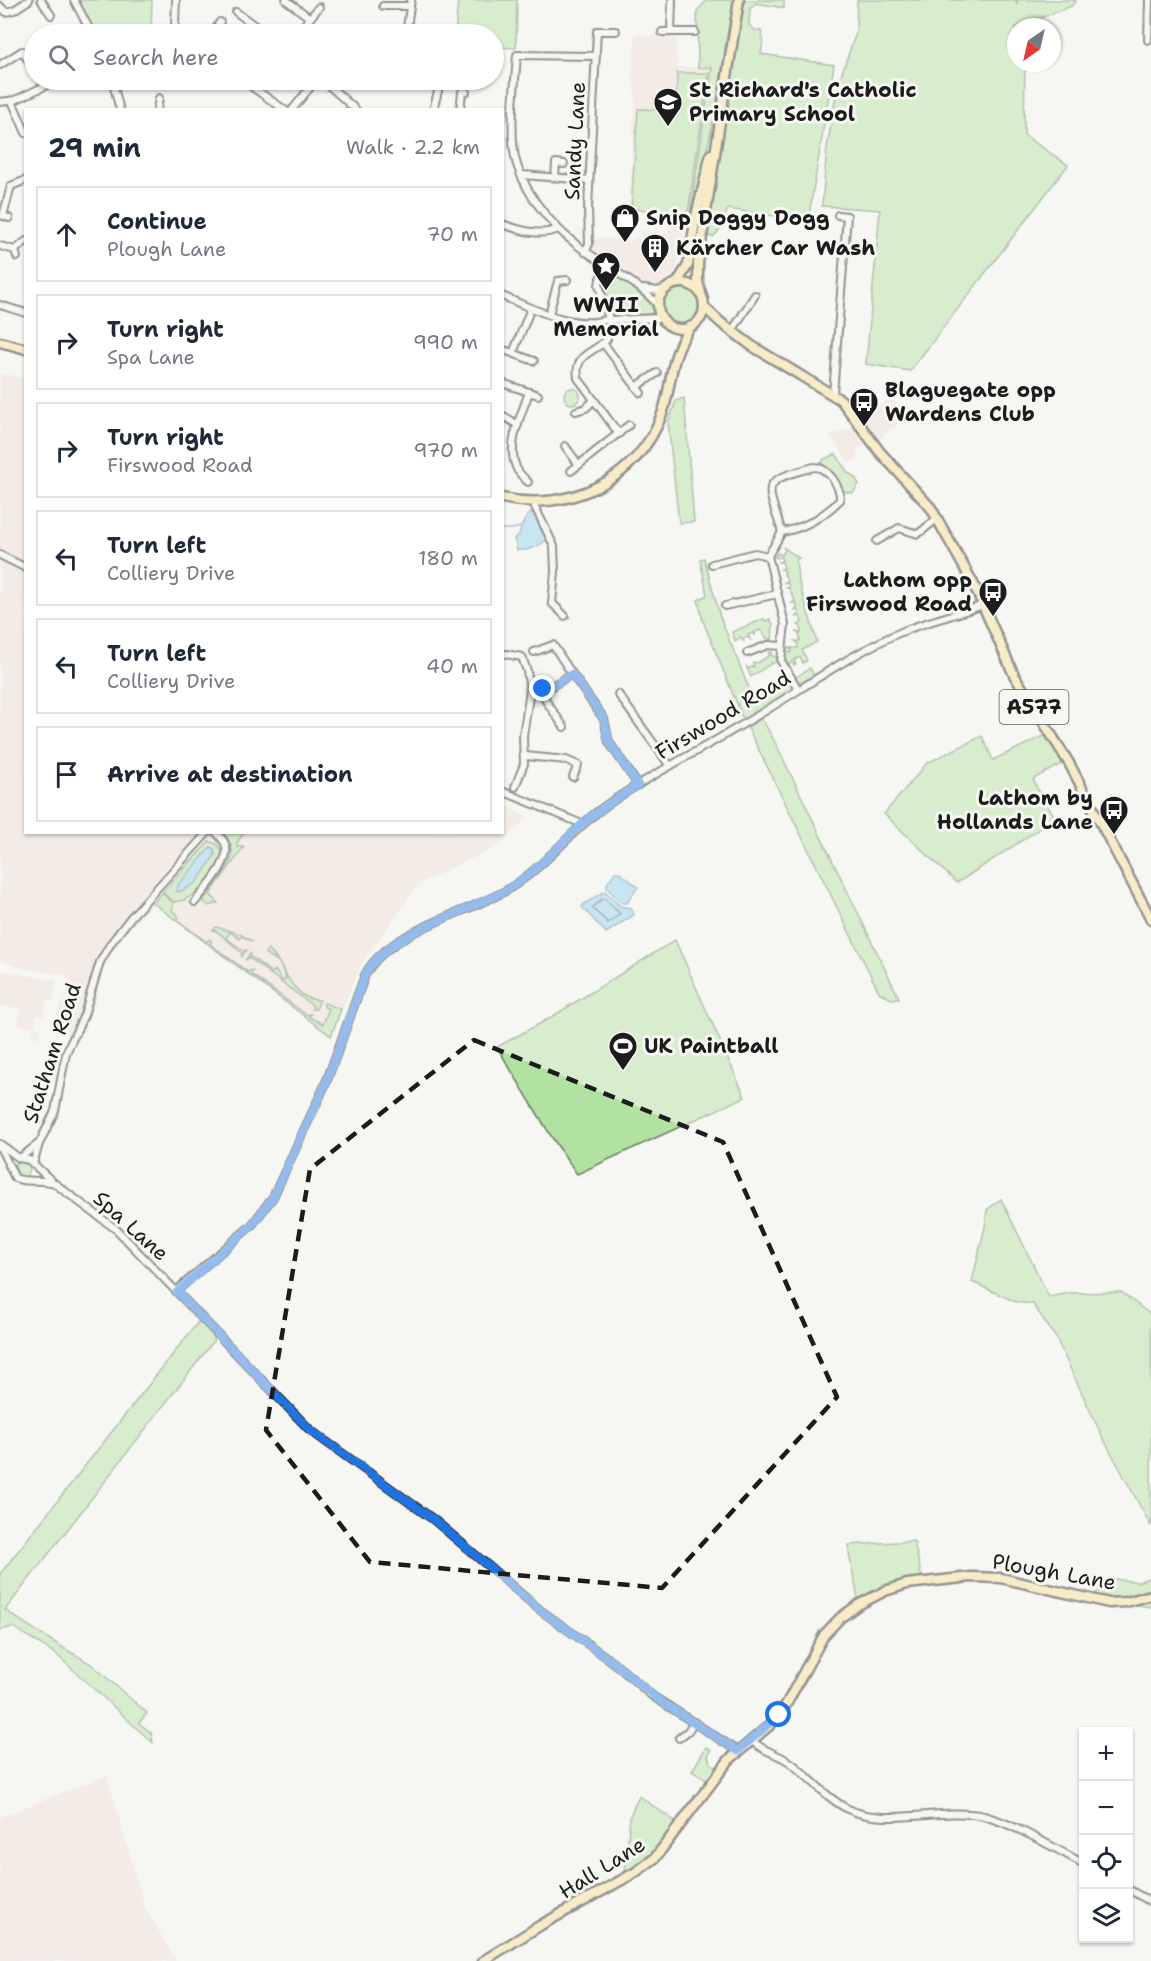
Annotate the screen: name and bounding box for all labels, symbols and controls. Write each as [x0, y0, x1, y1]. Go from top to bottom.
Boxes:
north arrow [1007, 18, 1061, 72]
search box [24, 24, 504, 90]
icon: search [45, 41, 78, 74]
text: Search here [93, 43, 219, 72]
place label: St Richard's Catholic Primary School [689, 76, 917, 128]
street label: Sandy Lane [558, 81, 592, 201]
school or university icon: St Richard's Catholic Primary School [652, 86, 684, 128]
text: 29 min [48, 130, 141, 165]
text: Walk · 2.2 km [346, 134, 480, 160]
shop icon: Snip Doggy Dogg [609, 202, 641, 244]
place label: Snip Doggy Dogg [646, 204, 830, 232]
text: Continue [107, 207, 207, 236]
icon: ahead [50, 218, 83, 251]
text: 70 m [426, 221, 478, 247]
building icon: Kärcher Car Wash [639, 232, 671, 274]
place label: Kärcher Car Wash [676, 234, 875, 262]
text: Plough Lane [107, 236, 226, 262]
place icon: WWII Memorial [590, 250, 622, 292]
place label: WWII Memorial [553, 291, 659, 343]
text: Turn right [107, 315, 224, 344]
icon: right [50, 326, 83, 359]
text: 990 m [413, 329, 478, 355]
text: Spa Lane [107, 344, 195, 370]
place label: Blaguegate opp Wardens Club [885, 376, 1056, 428]
bus stop icon: Blaguegate opp Wardens Club [848, 386, 880, 428]
text: Turn right [107, 423, 224, 452]
icon: right [50, 434, 83, 467]
text: 970 m [414, 437, 478, 463]
text: Firswood Road [107, 452, 253, 478]
text: Turn left [107, 531, 206, 560]
icon: left [50, 542, 83, 575]
text: 180 m [418, 545, 478, 571]
text: Colliery Drive [107, 560, 235, 586]
place label: Lathom opp Firswood Road [806, 566, 972, 618]
bus stop icon: Lathom opp Firswood Road [977, 576, 1009, 618]
text: Turn left [107, 639, 206, 668]
icon: left [50, 650, 83, 683]
text: 40 m [426, 653, 478, 679]
street label: Firswood Road [650, 664, 796, 766]
text: Colliery Drive [107, 668, 235, 694]
route end [529, 675, 555, 701]
road number: A577 [1000, 690, 1068, 724]
icon: arrive [50, 758, 83, 791]
text: Arrive at destination [107, 760, 353, 789]
place label: Lathom by Hollands Lane [937, 784, 1093, 836]
bus stop icon: Lathom by Hollands Lane [1098, 794, 1130, 836]
street label: Statham Road [16, 979, 88, 1127]
sports icon: UK Paintball [607, 1030, 639, 1072]
place label: UK Paintball [644, 1032, 779, 1060]
street label: Spa Lane [87, 1185, 175, 1267]
street label: Plough Lane [990, 1547, 1118, 1597]
route start [765, 1701, 791, 1727]
map controls [1079, 1727, 1133, 1943]
button: + [1079, 1727, 1133, 1781]
button: − [1079, 1781, 1133, 1835]
street label: Hall Lane [554, 1830, 650, 1906]
button: locate [1079, 1835, 1133, 1889]
button: layers [1079, 1889, 1133, 1943]

